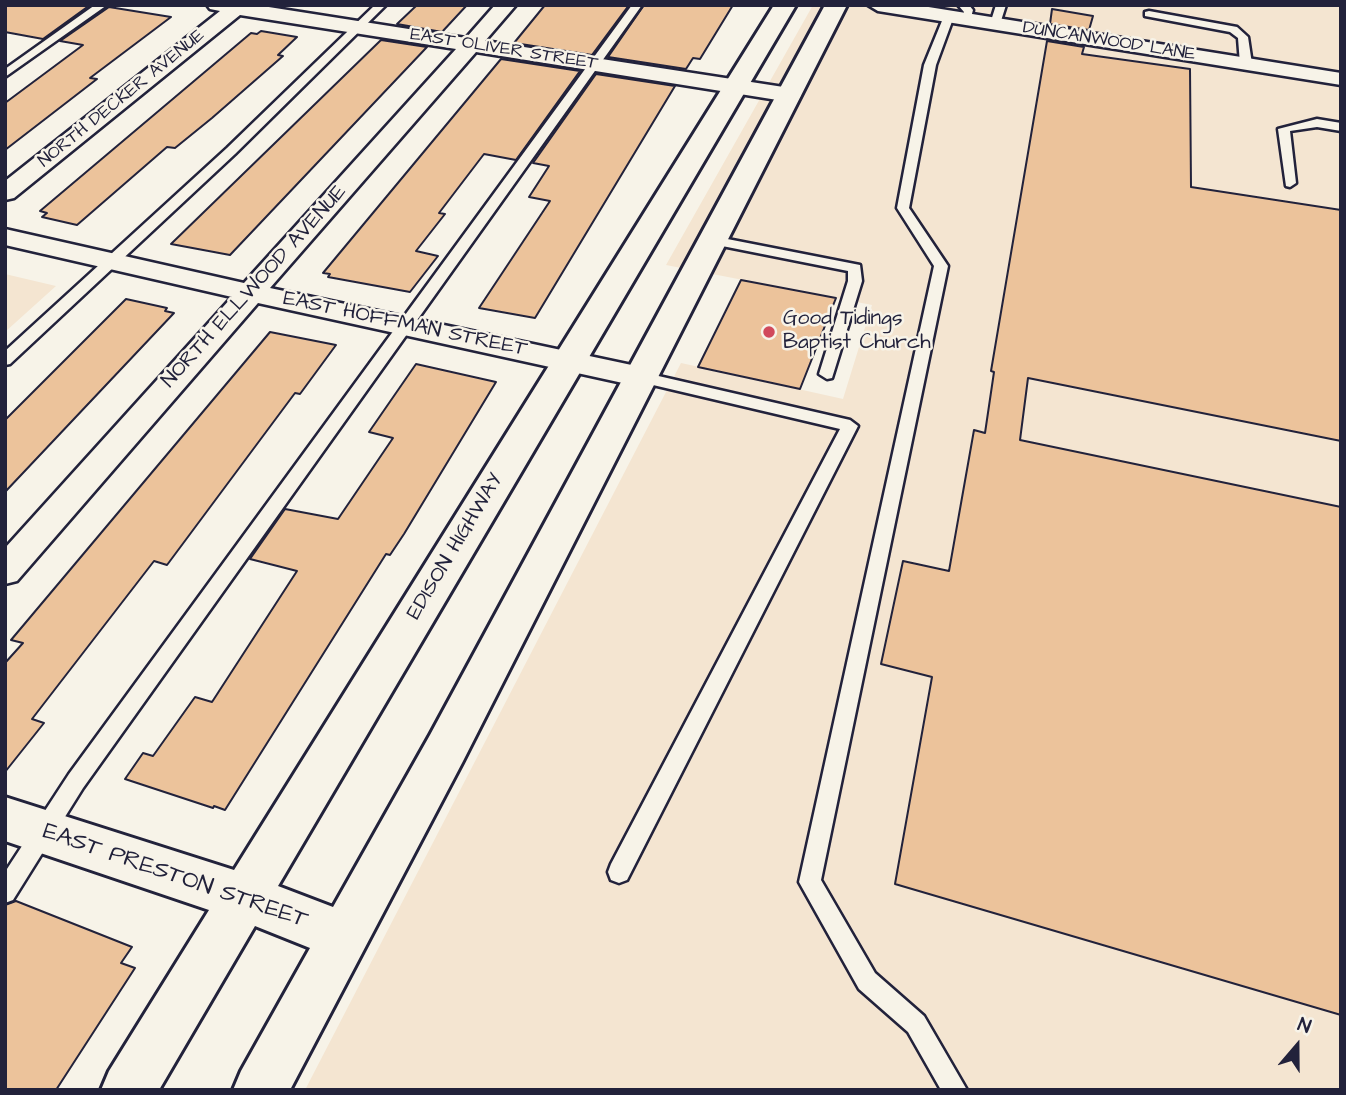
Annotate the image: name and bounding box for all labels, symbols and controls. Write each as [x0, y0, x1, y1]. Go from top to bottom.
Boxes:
street label: DUNCANWOOD LANE [1021, 18, 1197, 66]
street label: NORTH DECKER AVENUE [35, 25, 209, 173]
street label: EAST OLIVER STREET [409, 25, 599, 75]
street label: NORTH ELLWOOD AVENUE [157, 180, 353, 394]
street label: EAST HOFFMAN STREET [281, 287, 529, 363]
place label: Good Tidings Baptist Church [783, 307, 931, 357]
marker: Good Tidings Baptist Church [761, 324, 777, 340]
street label: EDISON HIGHWAY [402, 469, 510, 625]
street label: EAST PRESTON STREET [39, 818, 311, 936]
north arrow [1262, 1011, 1332, 1081]
text: N [1294, 1011, 1315, 1041]

